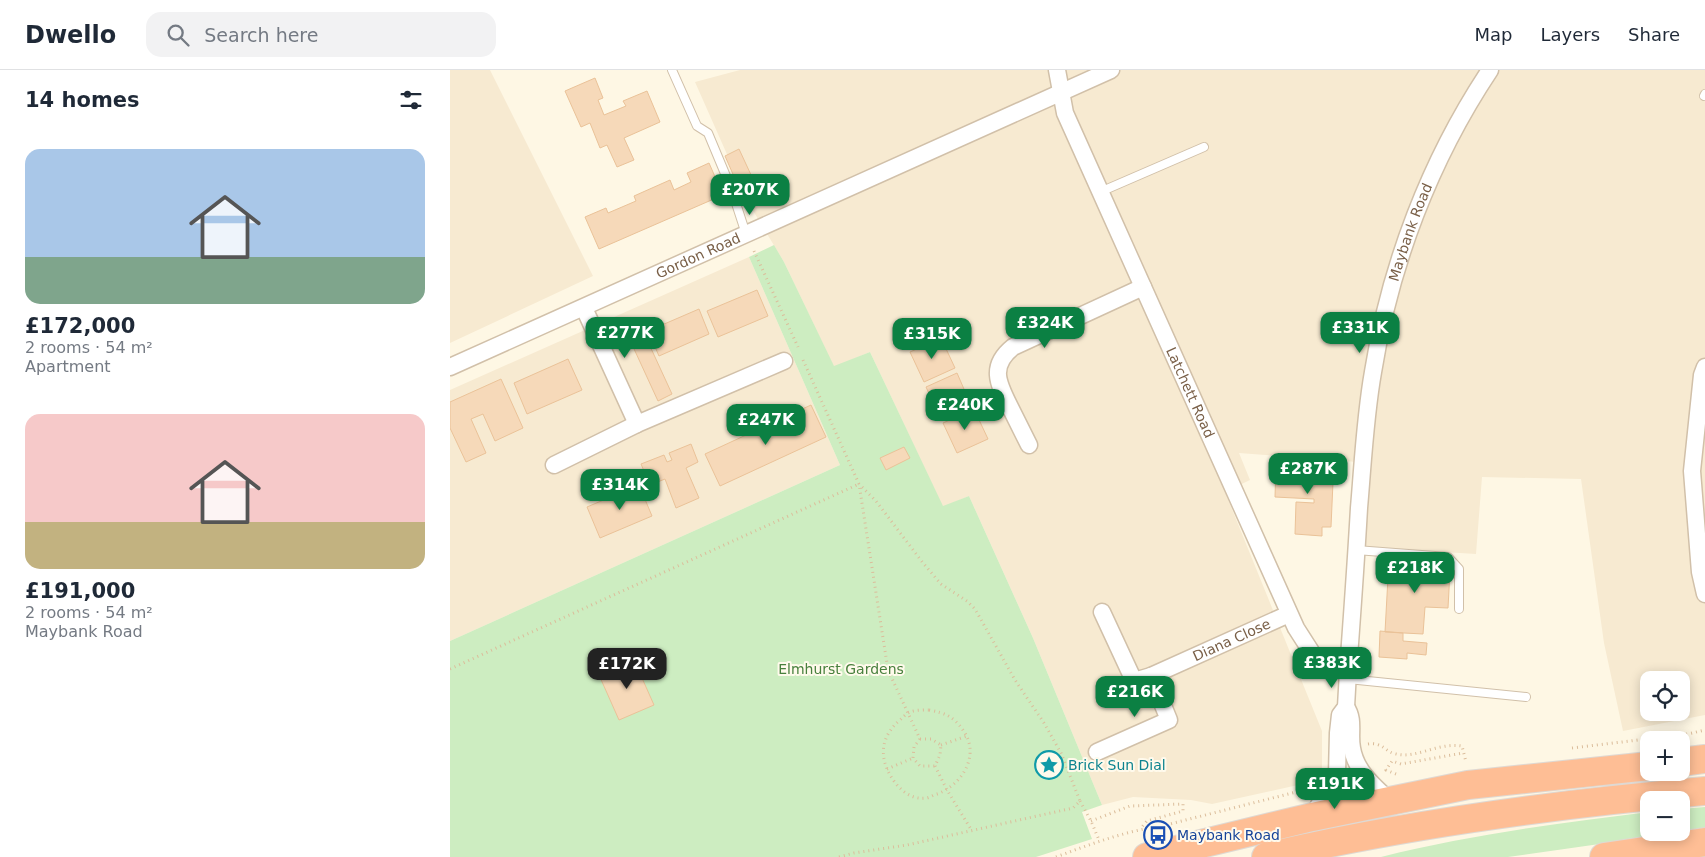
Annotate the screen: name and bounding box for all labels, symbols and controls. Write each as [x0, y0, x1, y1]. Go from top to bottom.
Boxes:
search box [146, 12, 496, 57]
text: Dwello [25, 21, 116, 49]
icon: search [164, 21, 192, 49]
text: Search here [204, 24, 318, 46]
text: Map [1474, 24, 1512, 45]
text: Layers [1540, 24, 1600, 45]
text: Share [1628, 24, 1680, 45]
icon: filters [397, 86, 425, 114]
text: 14 homes [25, 88, 140, 112]
pin: £207K [715, 174, 785, 216]
text: £207K [722, 180, 778, 199]
street label: Maybank Road [1385, 181, 1435, 283]
icon: home [180, 182, 270, 272]
street label: Gordon Road [653, 230, 743, 281]
pin: £324K [1010, 306, 1080, 349]
pin: £331K [1325, 312, 1395, 354]
text: £324K [1017, 313, 1073, 332]
text: £172,000 [25, 314, 135, 338]
pin: £277K [590, 316, 660, 359]
pin: £315K [897, 318, 967, 360]
text: £331K [1332, 318, 1388, 337]
text: £277K [597, 323, 653, 342]
text: £315K [904, 324, 960, 343]
text: 2 rooms · 54 m² [25, 338, 153, 357]
street label: Latchett Road [1163, 345, 1218, 440]
text: Apartment [25, 357, 111, 376]
pin: £240K [930, 388, 1000, 431]
text: £240K [937, 395, 993, 414]
pin: £247K [731, 404, 801, 446]
text: £247K [738, 410, 794, 429]
icon: home [180, 447, 270, 537]
pin: £287K [1273, 452, 1343, 495]
text: £287K [1280, 459, 1336, 478]
pin: £314K [585, 468, 655, 511]
text: £314K [592, 475, 648, 494]
pin: £218K [1380, 552, 1450, 594]
text: £218K [1387, 558, 1443, 577]
text: £191,000 [25, 579, 135, 603]
text: 2 rooms · 54 m² [25, 603, 153, 622]
street label: Diana Close [1190, 615, 1273, 664]
text: Maybank Road [25, 622, 143, 641]
pin: £383K [1297, 646, 1367, 689]
pin: £172K [592, 648, 662, 690]
text: £383K [1304, 653, 1360, 672]
text: £172K [599, 654, 655, 673]
park label: Elmhurst Gardens [778, 661, 904, 677]
map controls [1640, 671, 1690, 841]
button: locate [1640, 671, 1690, 721]
pin: £216K [1100, 676, 1170, 718]
text: £216K [1107, 682, 1163, 701]
button: + [1640, 731, 1690, 781]
place icon: Brick Sun Dial [1034, 750, 1064, 780]
place label: Brick Sun Dial [1068, 757, 1166, 773]
pin: £191K [1300, 768, 1370, 810]
text: £191K [1307, 774, 1363, 793]
button: − [1640, 791, 1690, 841]
bus stop icon: Maybank Road [1143, 820, 1173, 850]
place label: Maybank Road [1177, 827, 1280, 843]

